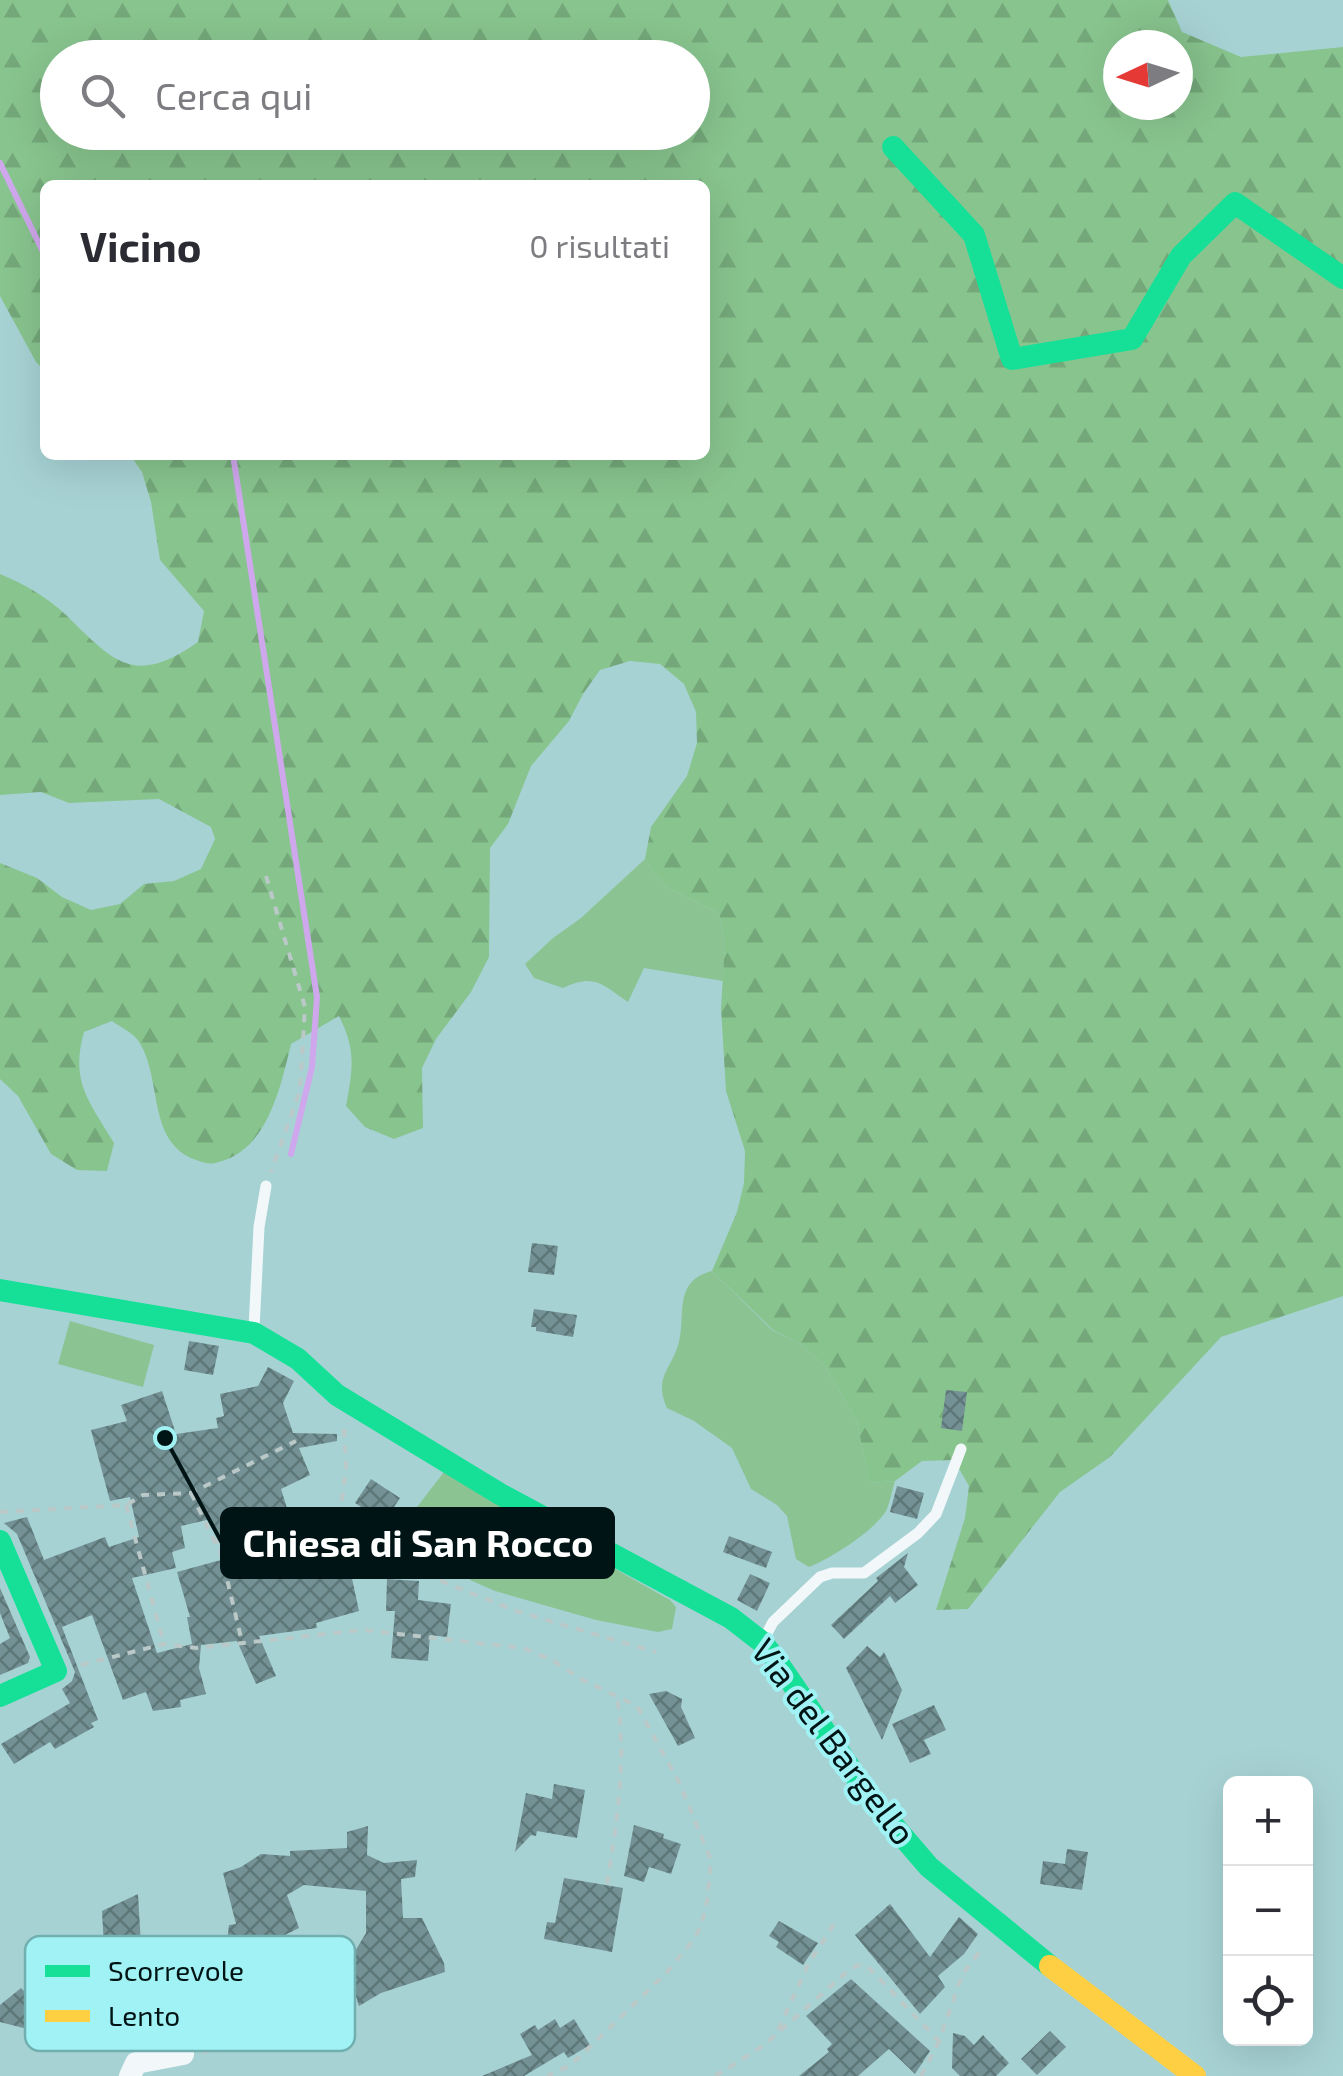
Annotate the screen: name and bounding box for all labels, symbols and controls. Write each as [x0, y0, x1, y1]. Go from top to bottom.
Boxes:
north arrow [1103, 30, 1193, 120]
search box [40, 40, 710, 150]
icon: search [75, 68, 130, 123]
text: Cerca qui [155, 72, 312, 118]
text: Vicino [80, 220, 201, 270]
text: 0 risultati [529, 226, 670, 264]
callout: Chiesa di San Rocco [222, 1509, 613, 1577]
text: Chiesa di San Rocco [243, 1519, 593, 1565]
street label: Via del Bargello [744, 1630, 926, 1852]
map controls [1223, 1776, 1313, 2046]
button: + [1223, 1776, 1313, 1866]
button: − [1223, 1866, 1313, 1956]
legend [25, 1936, 355, 2051]
text: Scorrevole [108, 1953, 244, 1987]
button: locate [1223, 1956, 1313, 2046]
text: Lento [108, 1998, 180, 2032]

